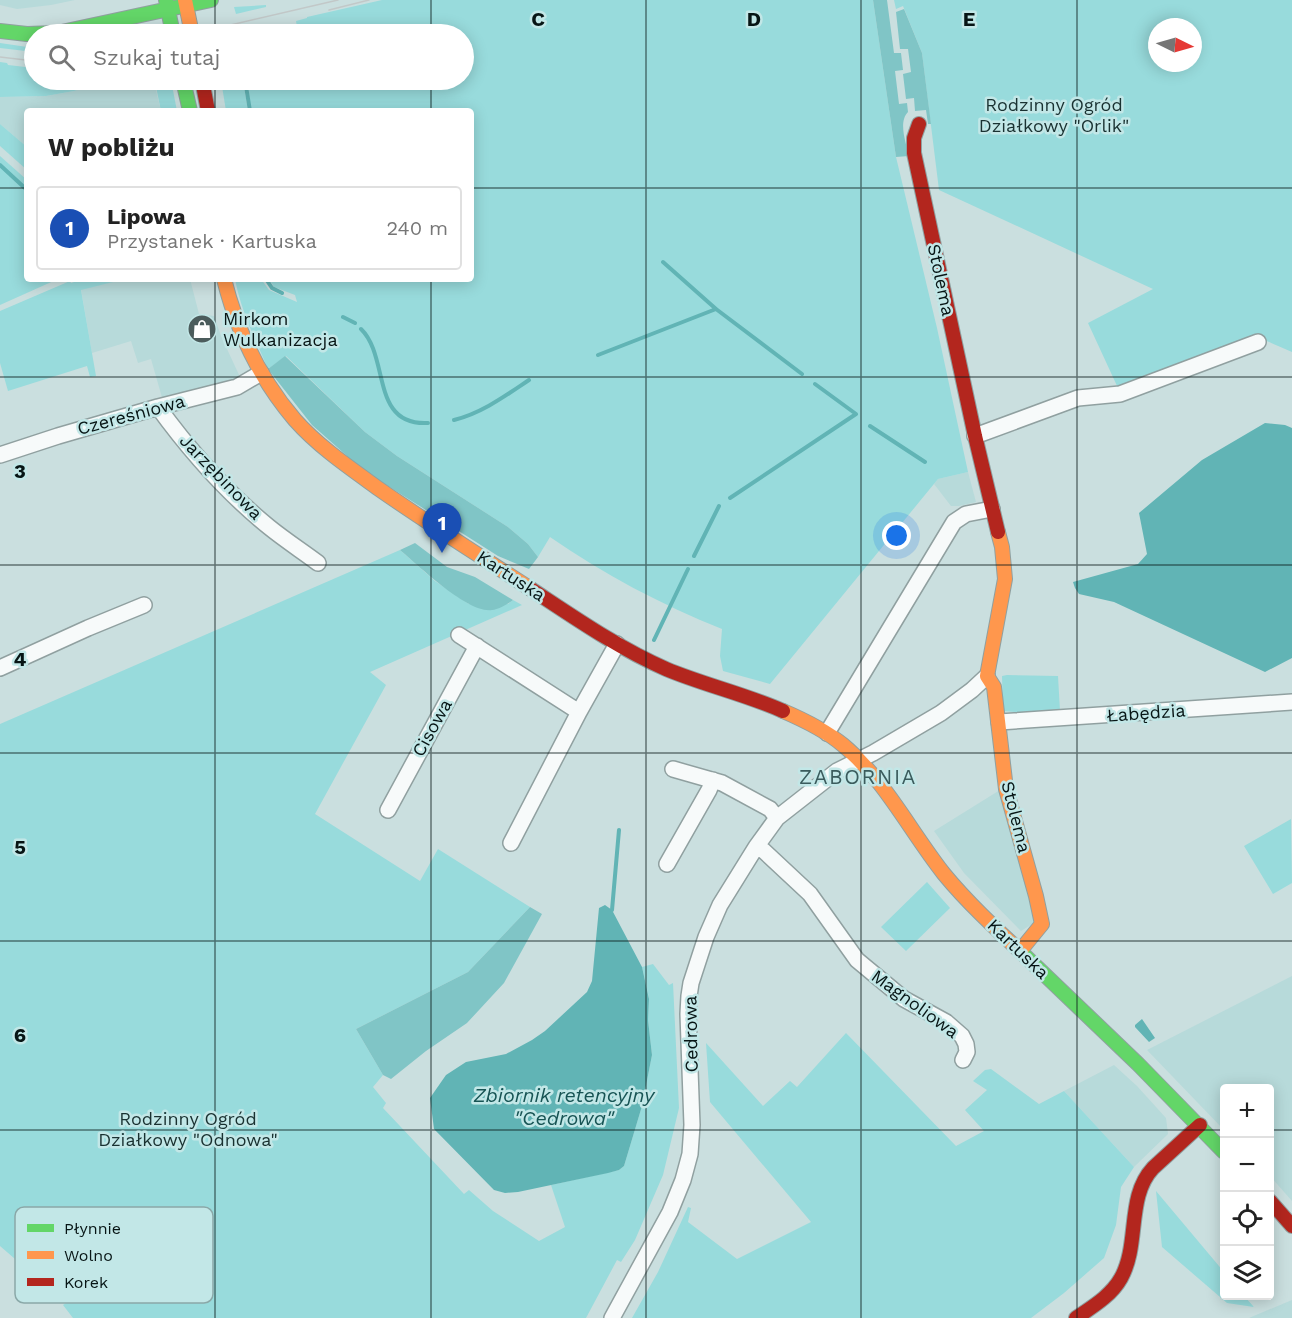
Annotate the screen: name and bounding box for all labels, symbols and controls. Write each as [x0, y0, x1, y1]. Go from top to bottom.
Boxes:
text: C [531, 7, 545, 31]
text: D [747, 7, 761, 31]
text: E [963, 7, 975, 31]
north arrow [1148, 18, 1202, 72]
search box [24, 24, 474, 90]
icon: search [45, 41, 78, 74]
text: Szukaj tutaj [93, 45, 220, 70]
park label: Rodzinny Ogród Działkowy "Orlik" [979, 94, 1129, 136]
text: W pobliżu [48, 132, 175, 162]
text: Lipowa [107, 204, 186, 229]
text: 1 [65, 216, 74, 240]
text: 240 m [386, 216, 448, 240]
text: Przystanek · Kartuska [107, 229, 317, 253]
street label: Stolema [924, 242, 959, 318]
place label: Mirkom Wulkanizacja [223, 308, 338, 350]
shop icon: Mirkom Wulkanizacja [186, 313, 218, 345]
street label: Czereśniowa [75, 390, 187, 439]
street label: Jarzębinowa [176, 430, 267, 524]
text: 3 [14, 459, 26, 483]
pin: 1 [422, 504, 462, 553]
your location [882, 521, 911, 550]
street label: Kartuska [473, 546, 549, 605]
text: 4 [14, 647, 27, 671]
street label: Cisowa [407, 695, 456, 760]
street label: Łabędzia [1106, 699, 1186, 726]
district label: ZABORNIA [799, 764, 917, 789]
street label: Stolema [997, 779, 1036, 855]
text: 5 [14, 835, 26, 859]
street label: Kartuska [983, 914, 1053, 983]
street label: Magnoliowa [868, 965, 963, 1042]
street label: Cedrowa [679, 996, 702, 1073]
text: 6 [14, 1023, 26, 1047]
water label: Zbiornik retencyjny "Cedrowa" [473, 1083, 656, 1130]
map controls [1220, 1084, 1274, 1300]
button: + [1220, 1084, 1274, 1138]
park label: Rodzinny Ogród Działkowy "Odnowa" [98, 1108, 278, 1150]
button: − [1220, 1138, 1274, 1192]
button: locate [1220, 1192, 1274, 1246]
legend [15, 1207, 213, 1303]
text: Płynnie [64, 1219, 121, 1238]
text: Wolno [64, 1246, 113, 1265]
button: layers [1220, 1246, 1274, 1300]
text: Korek [64, 1273, 108, 1292]

